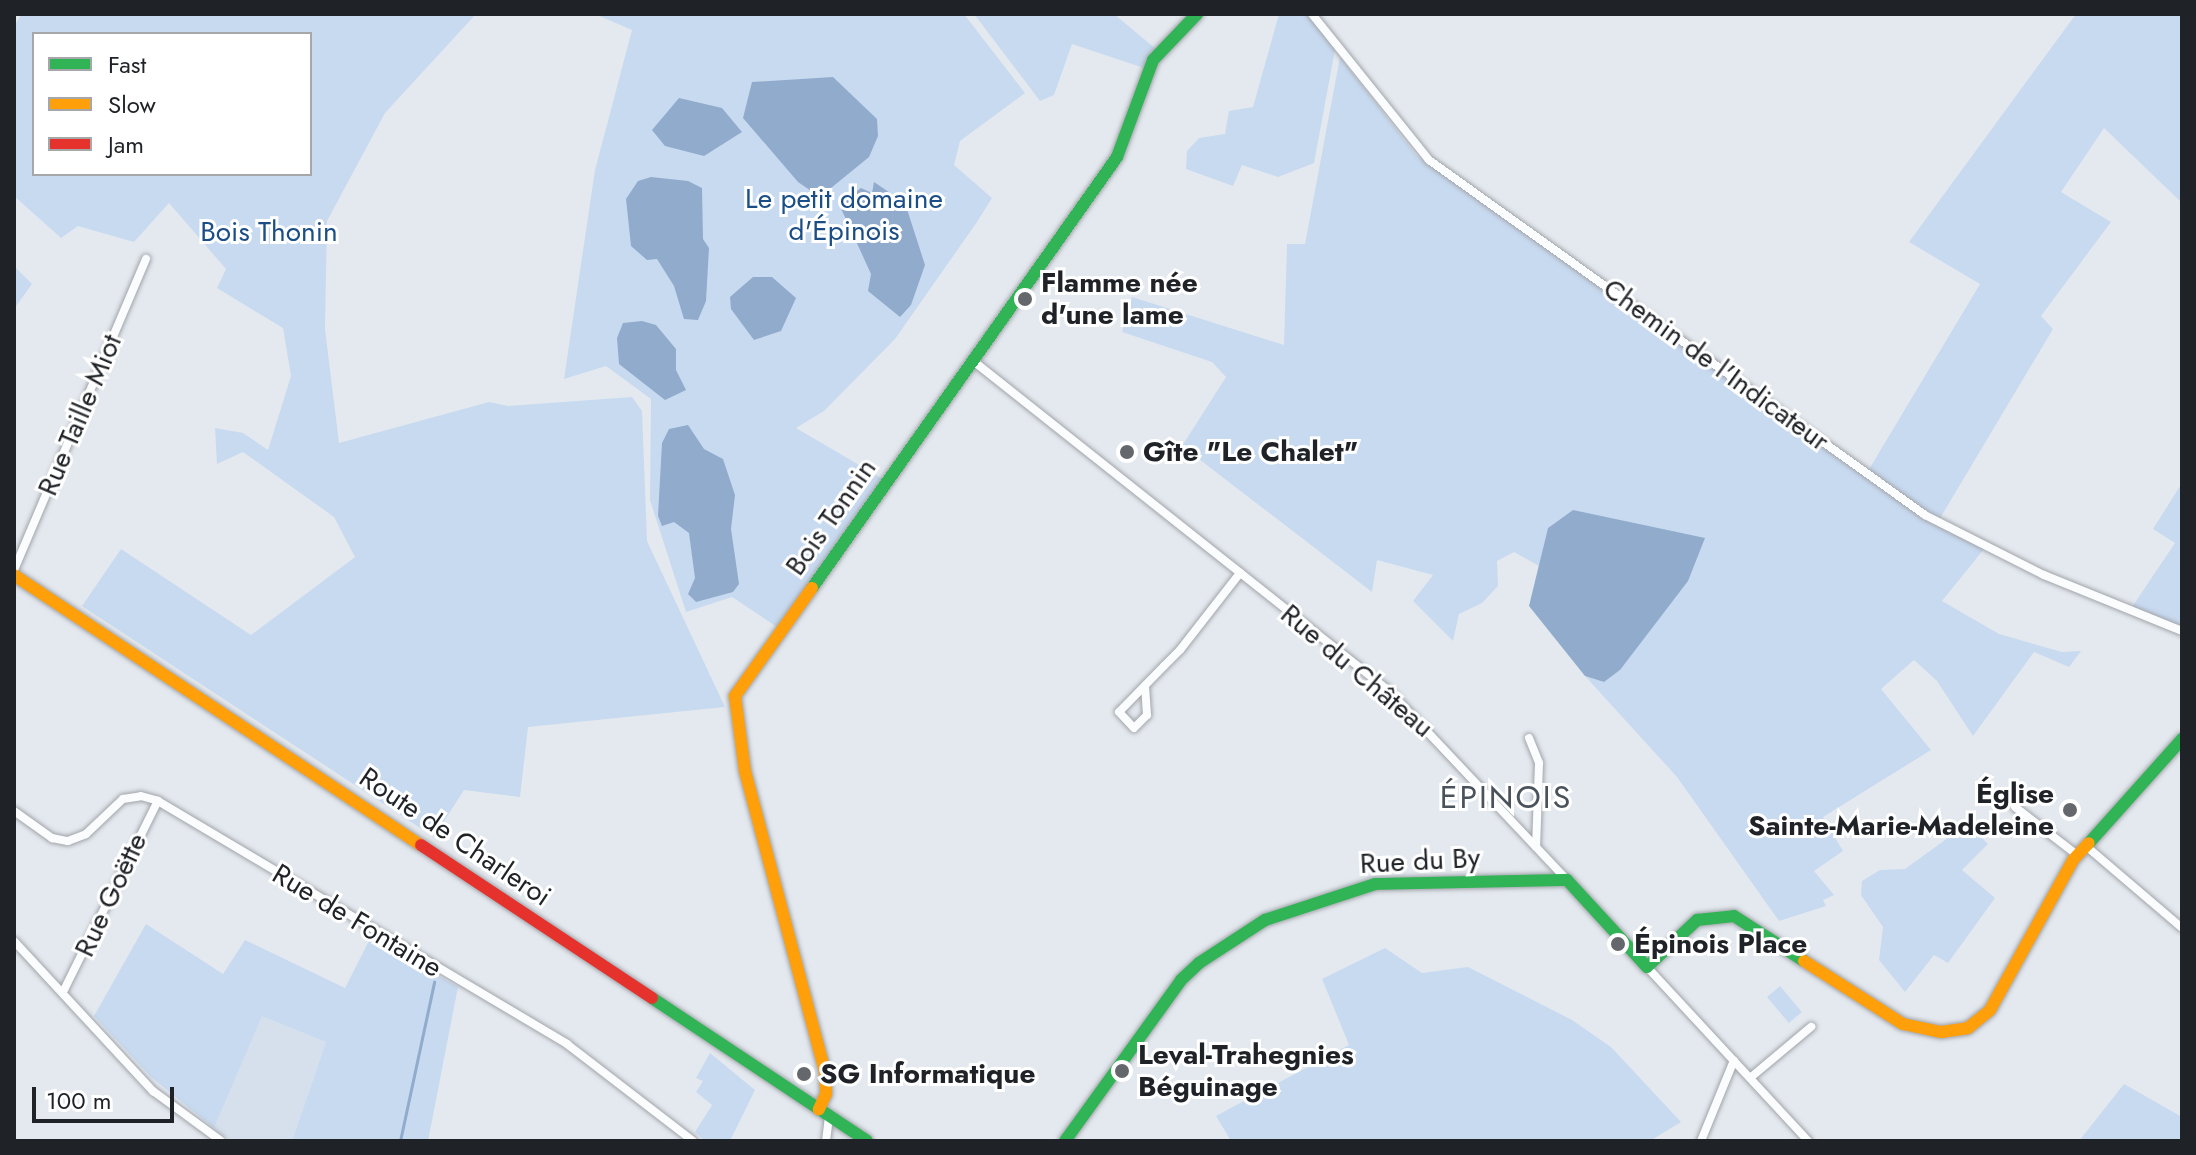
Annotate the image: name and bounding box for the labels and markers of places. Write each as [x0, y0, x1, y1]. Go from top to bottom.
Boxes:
place label: Flamme née d'une lame [1041, 266, 1198, 332]
marker: Flamme née d'une lame [1016, 290, 1034, 308]
place label: Gîte "Le Chalet" [1143, 435, 1358, 469]
marker: Gîte "Le Chalet" [1118, 443, 1136, 461]
place label: Église Sainte-Marie-Madeleine [1748, 777, 2054, 843]
marker: Église Sainte-Marie-Madeleine [2061, 801, 2079, 819]
place label: Épinois Place [1634, 927, 1807, 961]
marker: Épinois Place [1609, 935, 1627, 953]
place label: Leval-Trahegnies Béguinage [1138, 1038, 1354, 1104]
place label: SG Informatique [820, 1057, 1036, 1091]
marker: Leval-Trahegnies Béguinage [1113, 1062, 1131, 1080]
marker: SG Informatique [795, 1065, 813, 1083]

